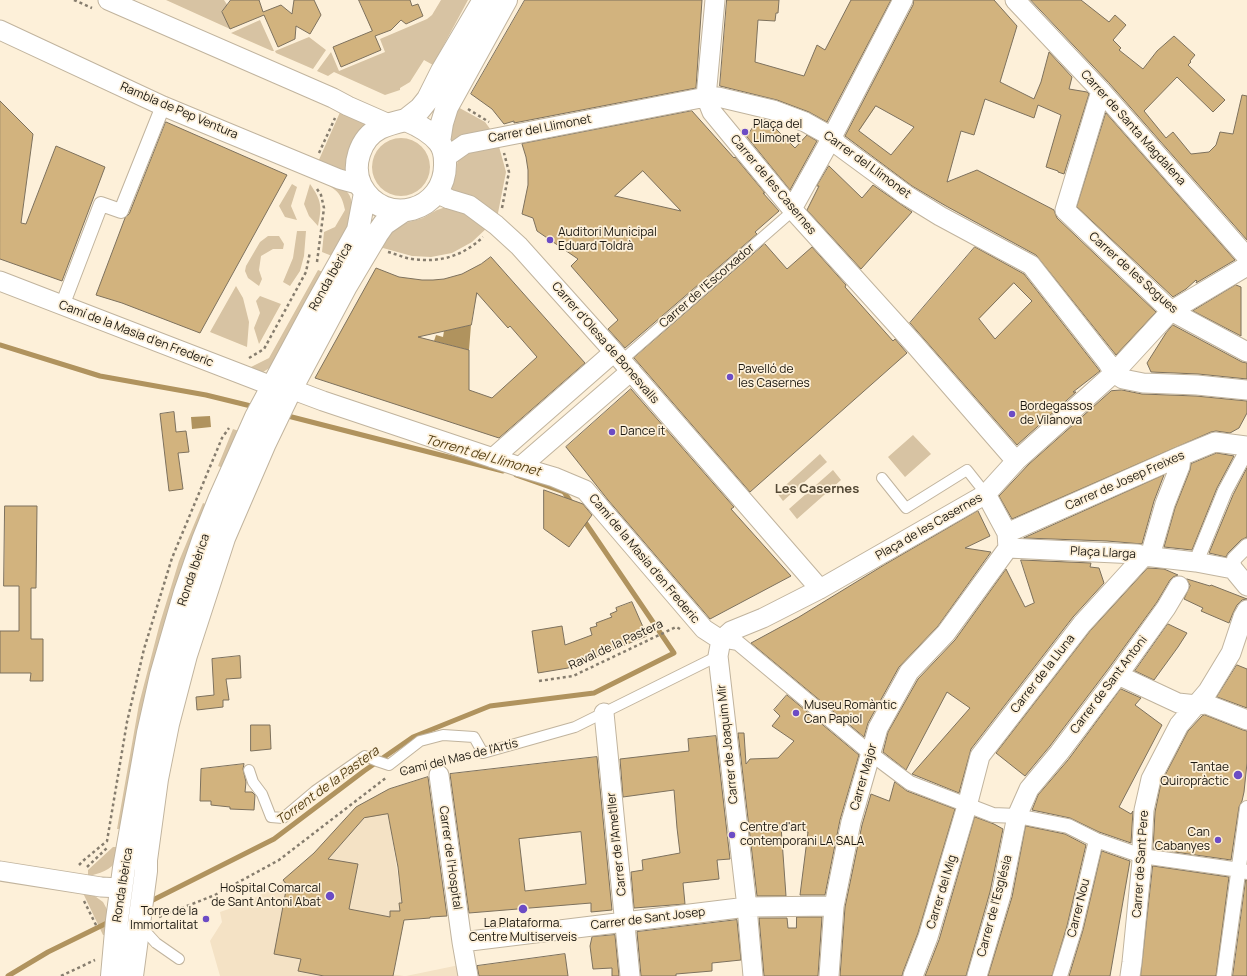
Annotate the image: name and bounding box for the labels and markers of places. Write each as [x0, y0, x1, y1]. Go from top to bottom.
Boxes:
place label: Plaça del Llimonet [753, 118, 802, 146]
marker: Plaça del Llimonet [740, 127, 750, 137]
place label: Auditori Municipal Eduard Toldrà [558, 226, 657, 254]
marker: Auditori Municipal Eduard Toldrà [545, 235, 555, 245]
place label: Pavelló de les Casernes [738, 363, 810, 391]
marker: Pavelló de les Casernes [725, 372, 735, 382]
place label: Bordegassos de Vilanova [1020, 400, 1092, 428]
marker: Bordegassos de Vilanova [1007, 409, 1017, 419]
place label: Dance it [620, 425, 665, 439]
marker: Dance it [607, 427, 617, 437]
place label: Museu Romàntic Can Papiol [804, 699, 897, 727]
marker: Museu Romàntic Can Papiol [791, 708, 801, 718]
place label: Tantae Quiropràctic [1160, 761, 1229, 789]
marker: Tantae Quiropràctic [1232, 769, 1244, 781]
place label: Centre d'art contemporani LA SALA [740, 821, 864, 849]
place label: Can Cabanyes [1155, 826, 1210, 854]
marker: Centre d'art contemporani LA SALA [727, 830, 737, 840]
marker: Can Cabanyes [1213, 835, 1223, 845]
place label: Hospital Comarcal de Sant Antoni Abat [211, 882, 321, 910]
marker: Hospital Comarcal de Sant Antoni Abat [324, 890, 336, 902]
marker: La Plataforma. Centre Multiserveis [517, 903, 529, 915]
place label: Torre de la Immortalitat [130, 905, 198, 933]
marker: Torre de la Immortalitat [201, 914, 211, 924]
place label: La Plataforma. Centre Multiserveis [469, 917, 577, 945]

